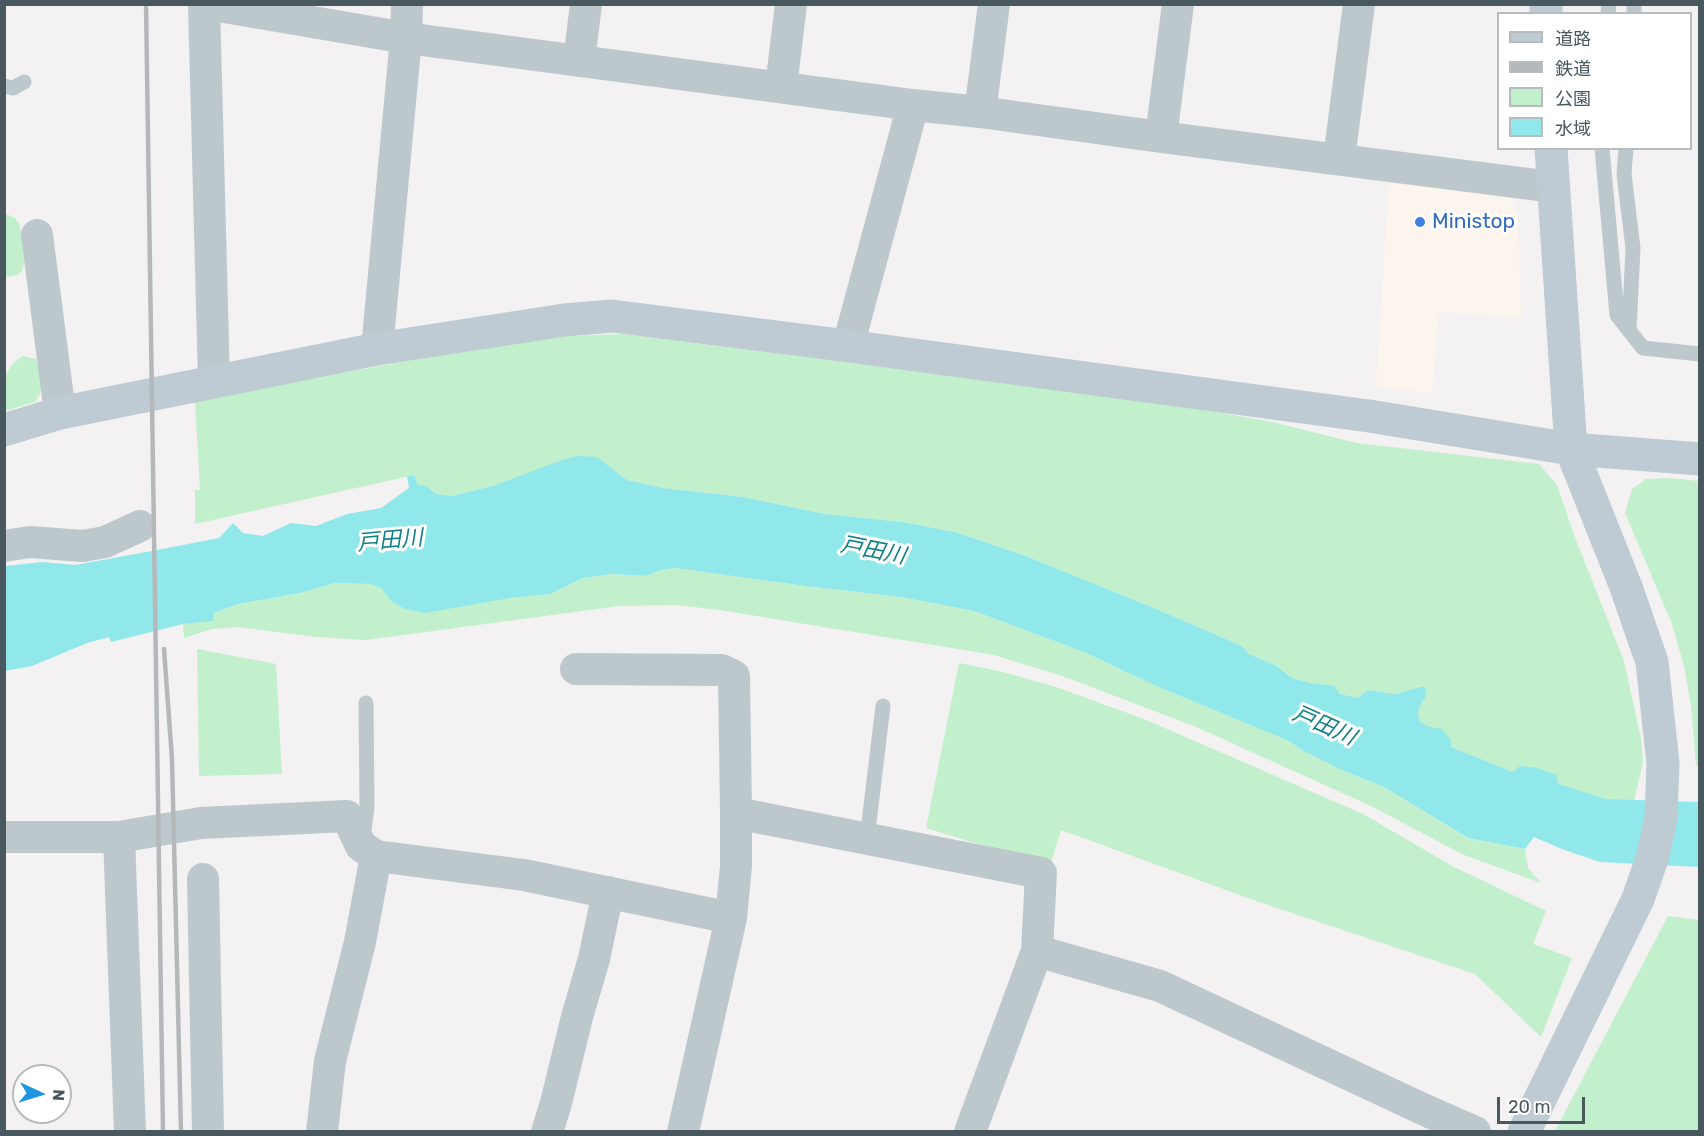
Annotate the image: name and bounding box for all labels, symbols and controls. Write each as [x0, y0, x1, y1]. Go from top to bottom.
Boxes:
legend [1497, 12, 1692, 150]
text: 道路 [1555, 28, 1591, 50]
text: 鉄道 [1555, 58, 1591, 80]
text: 公園 [1555, 88, 1591, 110]
text: 水域 [1555, 118, 1591, 140]
place label: Ministop [1432, 209, 1515, 235]
marker: Ministop [1413, 215, 1427, 229]
water label: 戸田川 [356, 525, 424, 557]
water label: 戸田川 [838, 532, 908, 570]
water label: 戸田川 [1288, 701, 1360, 751]
north arrow [12, 1064, 72, 1124]
scale bar [1500, 1085, 1588, 1123]
text: N [49, 1089, 68, 1102]
text: 20 m [1508, 1096, 1550, 1118]

